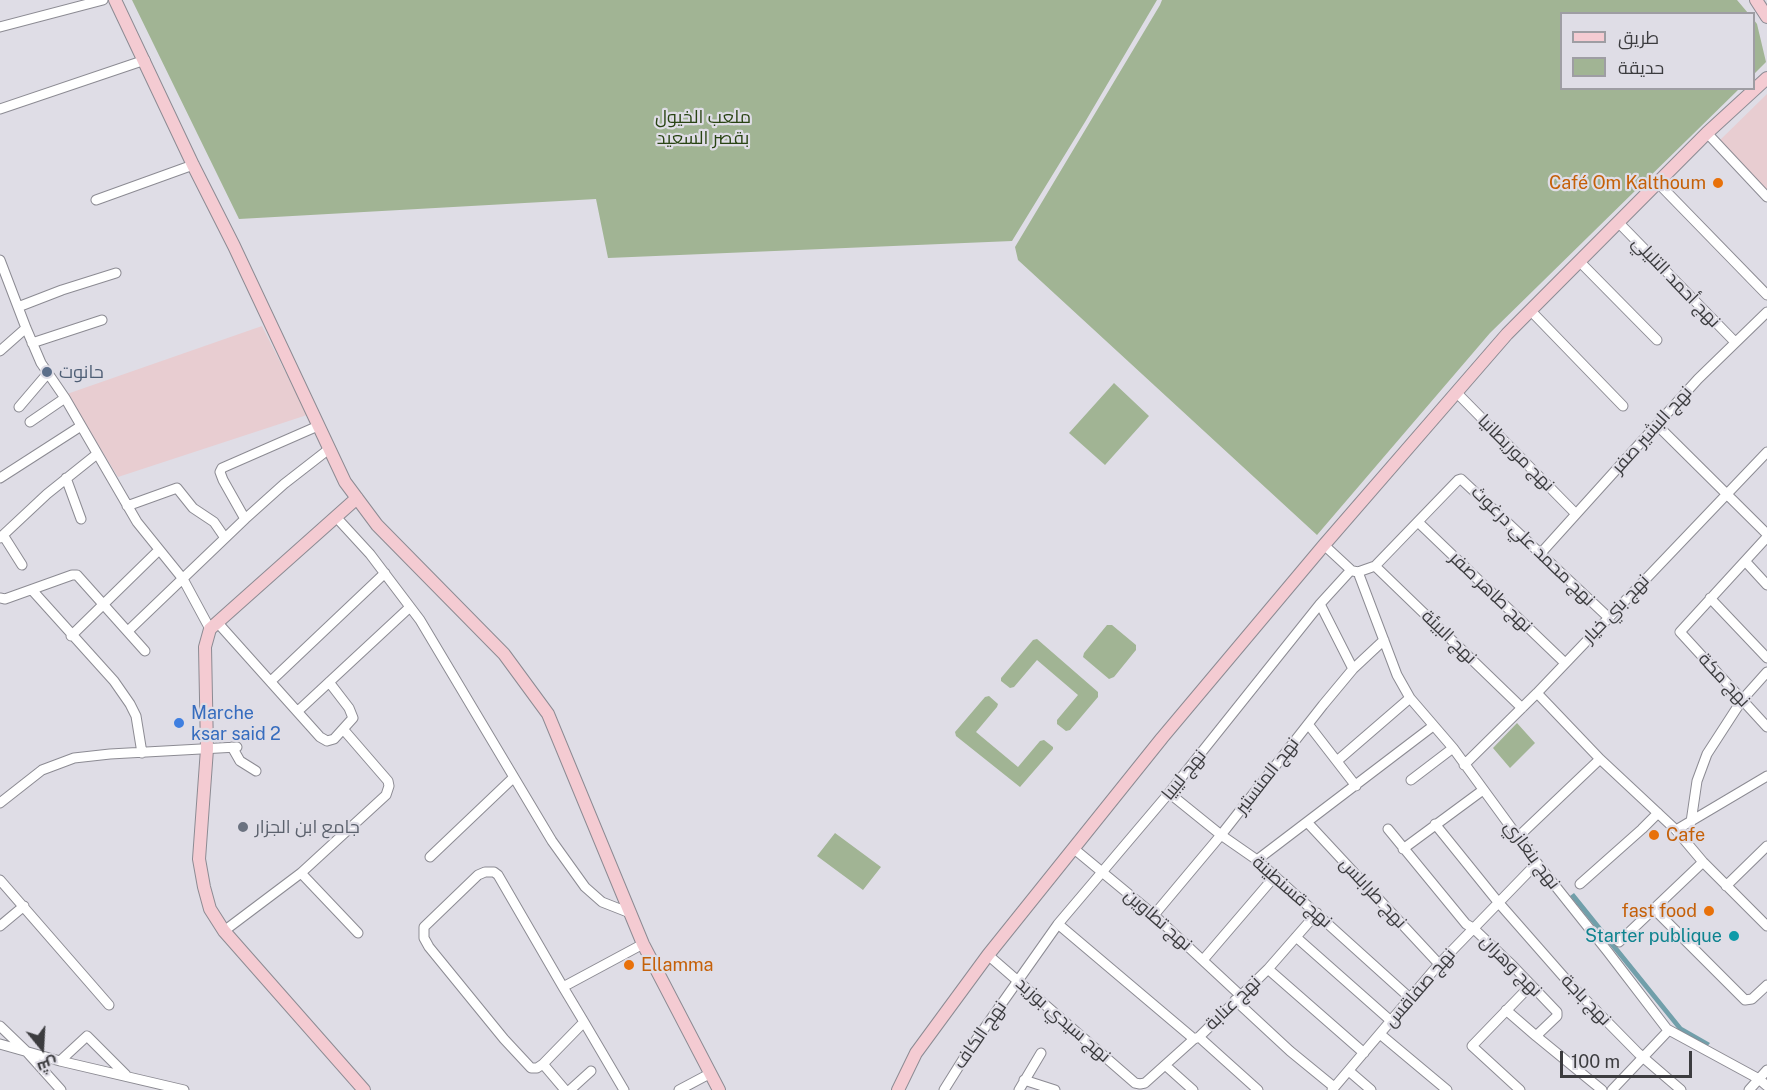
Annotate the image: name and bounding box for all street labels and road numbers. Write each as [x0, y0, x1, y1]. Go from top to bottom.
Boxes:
street label: نهج أحمد التليلي [1627, 232, 1725, 332]
street label: نهج البشير صفر [1607, 382, 1697, 478]
street label: نهج موريطانيا [1473, 410, 1559, 496]
street label: نهج محمد علي درغوث [1467, 481, 1599, 611]
street label: نهج طاهر صفر [1445, 547, 1537, 637]
street label: نهج بني خيار [1578, 570, 1654, 648]
street label: نهج البيئة [1417, 605, 1481, 669]
street label: نهج مكة [1694, 648, 1754, 712]
street label: نهج المنستير [1230, 733, 1304, 819]
street label: نهج ليبيا [1157, 745, 1211, 805]
street label: نهج بنغازي [1499, 817, 1565, 893]
street label: نهج قسنطينة [1248, 852, 1336, 932]
street label: نهج طرابلس [1335, 853, 1411, 933]
street label: نهج تطاوين [1120, 885, 1196, 955]
street label: نهج وهران [1476, 931, 1546, 1001]
street label: نهج صفاقس [1380, 944, 1460, 1032]
street label: نهج باجة [1556, 970, 1616, 1030]
street label: نهج عنابة [1201, 971, 1265, 1035]
street label: نهج سيدي بوزيد [1011, 973, 1115, 1067]
street label: نهج الكاف [949, 997, 1011, 1073]

